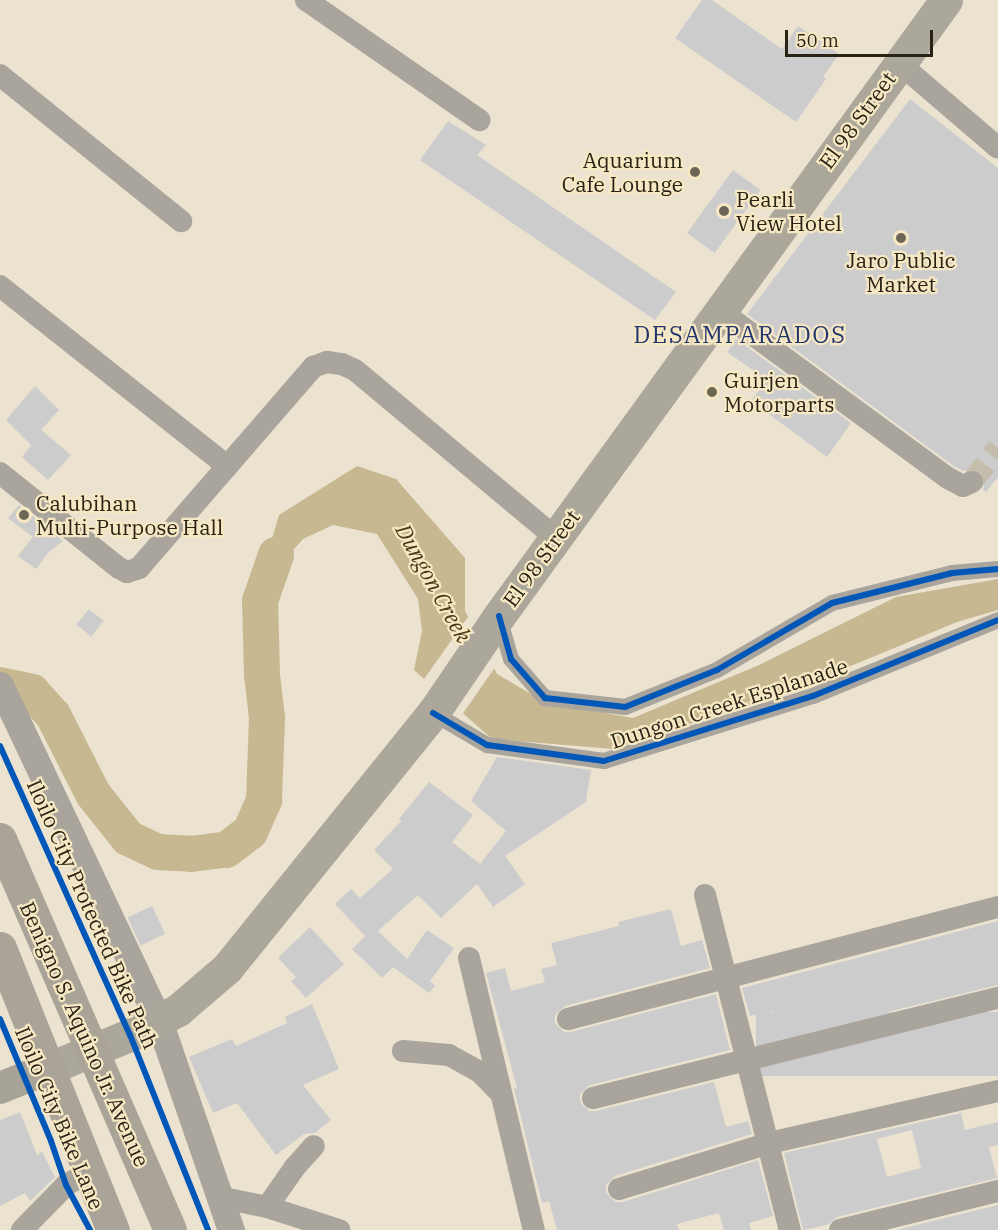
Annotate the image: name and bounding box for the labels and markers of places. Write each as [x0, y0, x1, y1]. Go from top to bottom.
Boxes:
place label: Aquarium Cafe Lounge [562, 147, 683, 197]
marker: Aquarium Cafe Lounge [688, 165, 702, 179]
place label: Pearli View Hotel [736, 186, 842, 236]
marker: Pearli View Hotel [717, 204, 731, 218]
marker: Jaro Public Market [894, 231, 908, 245]
place label: Jaro Public Market [846, 247, 956, 297]
place label: Guirjen Motorparts [724, 367, 834, 417]
marker: Guirjen Motorparts [705, 385, 719, 399]
place label: Calubihan Multi-Purpose Hall [36, 490, 223, 540]
marker: Calubihan Multi-Purpose Hall [17, 508, 31, 522]

